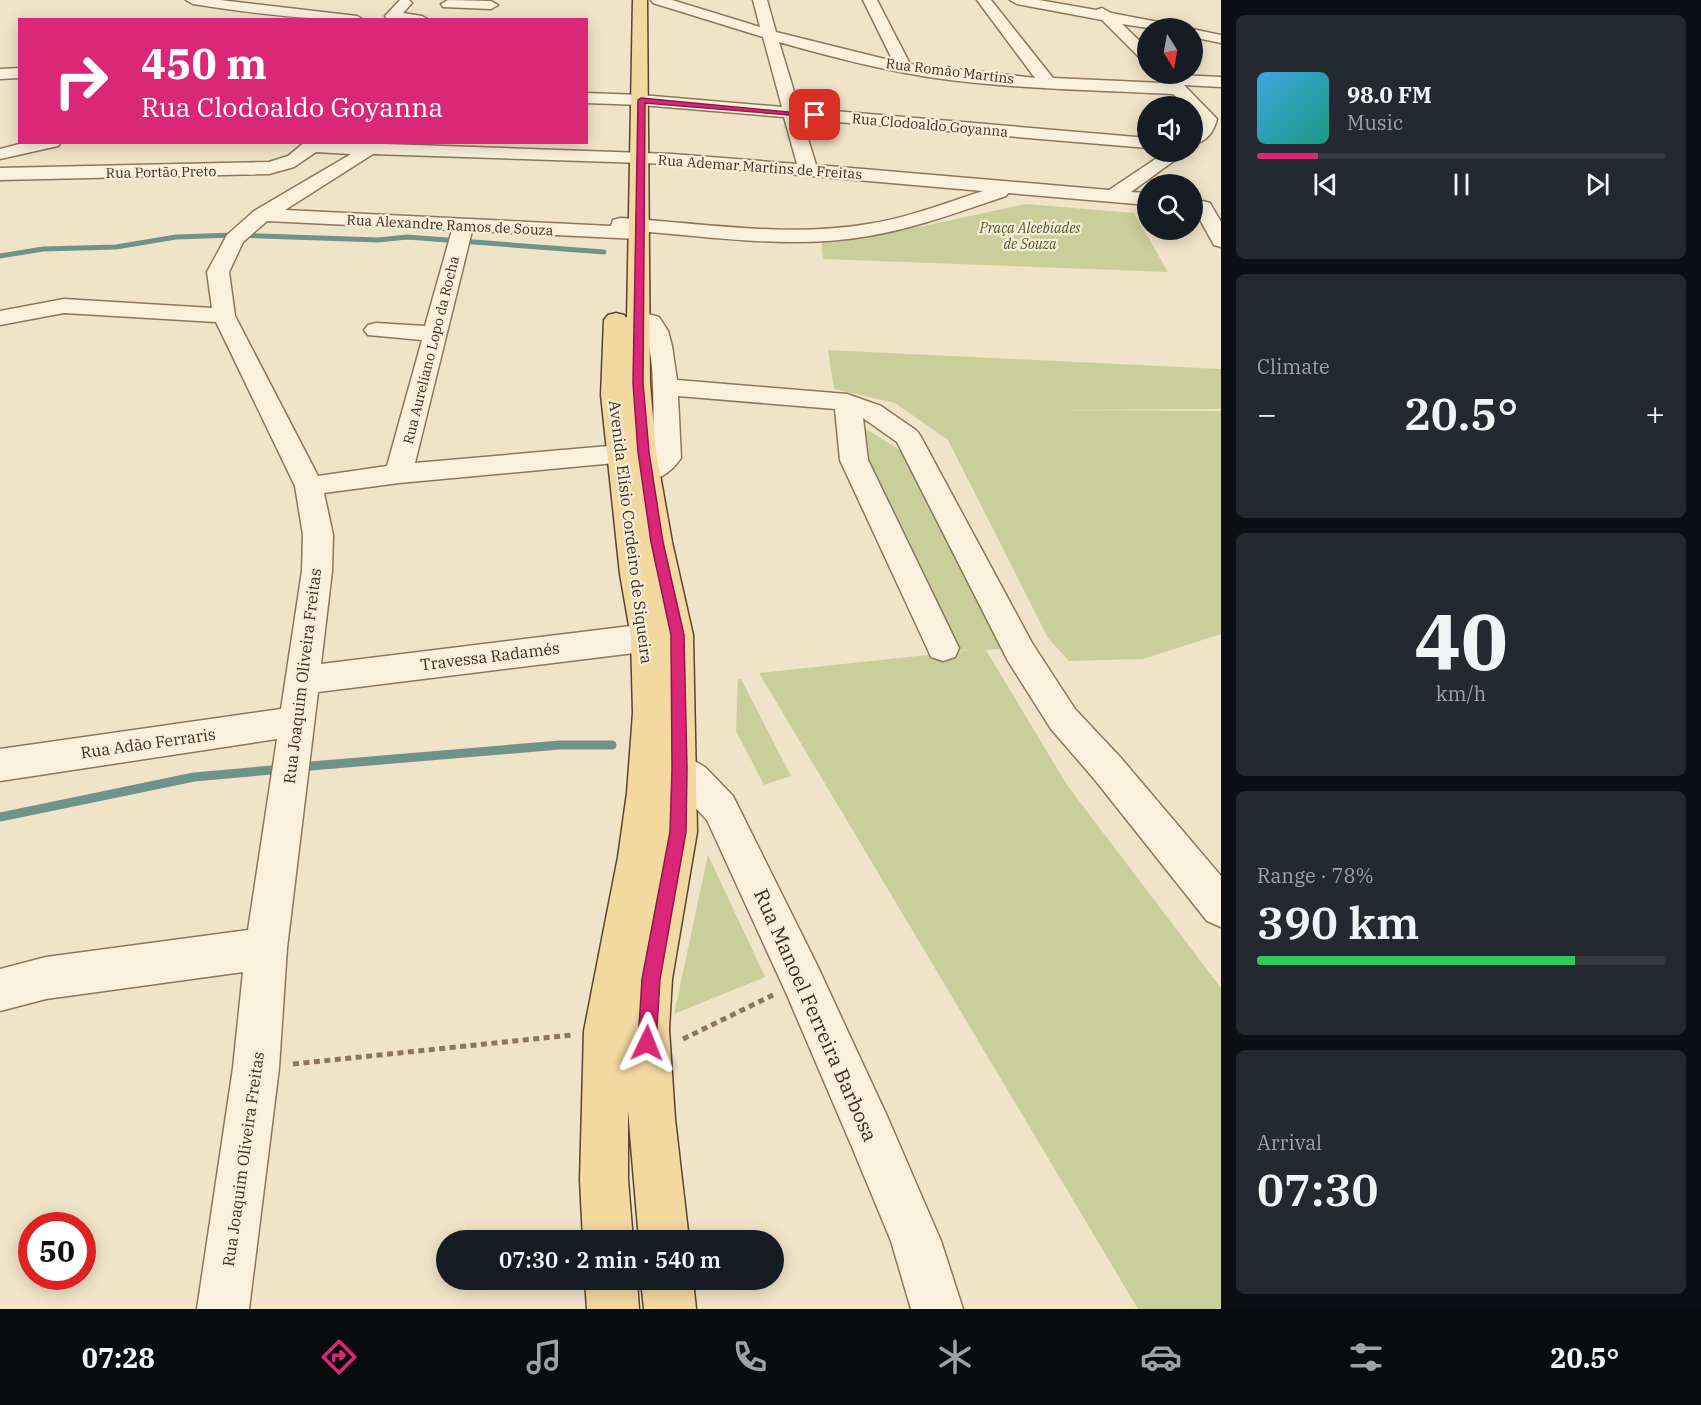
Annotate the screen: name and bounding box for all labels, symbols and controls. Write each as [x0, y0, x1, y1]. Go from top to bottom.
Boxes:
north arrow [1137, 18, 1203, 84]
map controls [1137, 18, 1203, 240]
text: 450 m [141, 36, 267, 91]
icon: right [42, 42, 120, 120]
street label: Rua Romão Martins [885, 54, 1015, 88]
text: 98.0 FM [1347, 80, 1432, 109]
text: Rua Clodoaldo Goyanna [141, 89, 443, 124]
pin [789, 89, 840, 140]
button: sound [1137, 96, 1203, 162]
icon: arrive [798, 98, 831, 131]
street label: Rua Clodoaldo Goyanna [851, 109, 1009, 141]
text: Music [1347, 109, 1403, 136]
street label: Rua Ademar Martins de Freitas [657, 151, 863, 183]
street label: Rua Portão Preto [106, 162, 216, 182]
icon: previous [1309, 168, 1342, 201]
icon: pause [1445, 168, 1478, 201]
icon: next [1581, 168, 1614, 201]
button: search [1137, 174, 1203, 240]
street label: Rua Alexandre Ramos de Souza [346, 211, 554, 239]
park label: Praça Alcebíades de Souza [978, 219, 1081, 253]
street label: Rua Aureliano Lopo da Rocha [399, 254, 463, 446]
text: Climate [1257, 353, 1330, 380]
text: 20.5° [1404, 384, 1518, 442]
text: − [1257, 392, 1277, 435]
text: + [1645, 392, 1665, 435]
street label: Avenida Elísio Cordeiro de Siqueira [605, 399, 657, 665]
street label: Rua Joaquim Oliveira Freitas [279, 567, 325, 785]
text: 40 [1414, 590, 1508, 691]
street label: Travessa Radamés [419, 638, 561, 674]
text: km/h [1436, 680, 1486, 707]
street label: Rua Adão Ferraris [79, 724, 217, 762]
text: Range · 78% [1257, 862, 1374, 889]
street label: Rua Manoel Ferreira Barbosa [748, 884, 884, 1146]
text: 390 km [1257, 893, 1419, 951]
position arrow [615, 1011, 679, 1075]
street label: Rua Joaquim Oliveira Freitas [218, 1050, 268, 1268]
text: Arrival [1257, 1129, 1322, 1156]
text: 07:30 [1257, 1160, 1378, 1218]
speed limit sign: 50 [18, 1212, 96, 1290]
text: 07:30 · 2 min · 540 m [499, 1245, 721, 1274]
icon: directions [318, 1336, 360, 1378]
icon: music [523, 1336, 565, 1378]
icon: phone [729, 1336, 771, 1378]
icon: climate [934, 1336, 976, 1378]
icon: car [1140, 1336, 1182, 1378]
icon: filters [1345, 1336, 1387, 1378]
text: 07:28 [82, 1340, 155, 1375]
text: 20.5° [1550, 1340, 1619, 1375]

